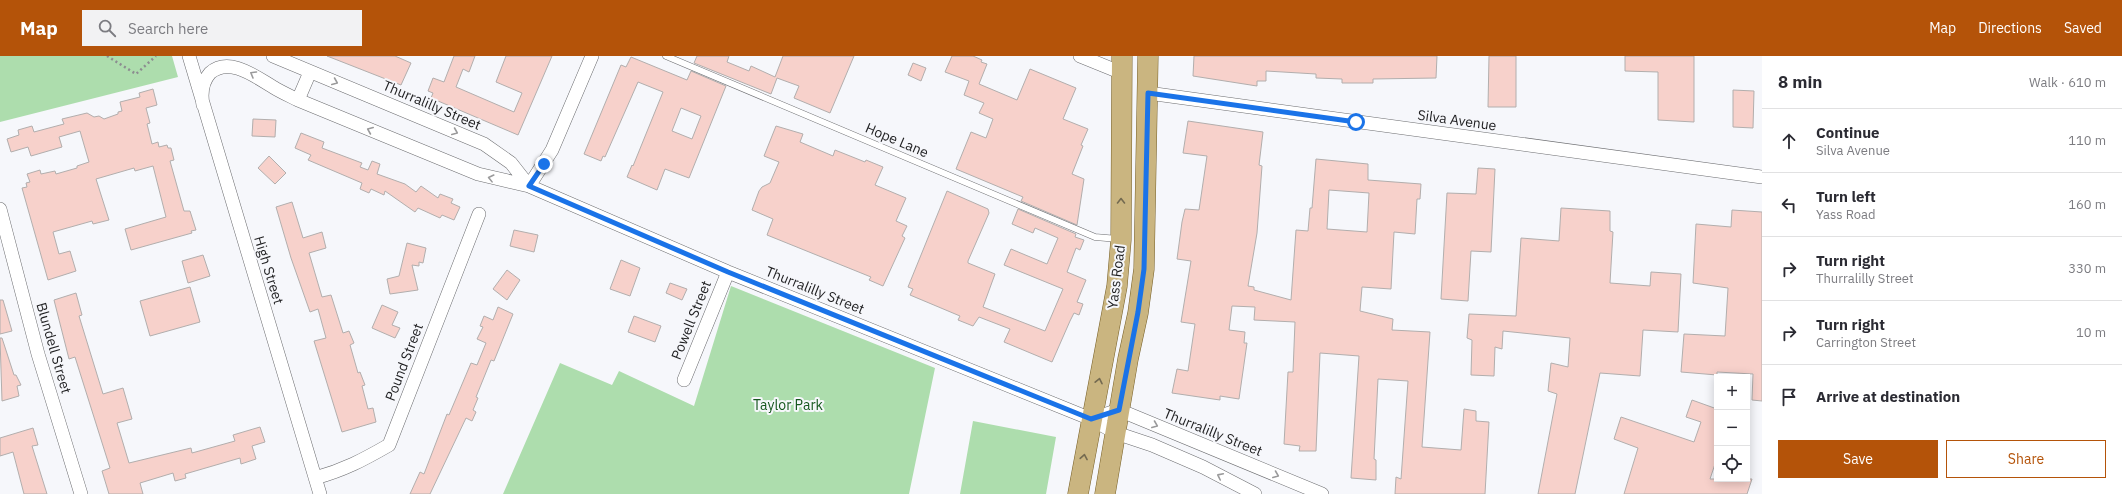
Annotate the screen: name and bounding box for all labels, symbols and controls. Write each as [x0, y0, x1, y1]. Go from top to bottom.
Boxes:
search box [82, 10, 362, 46]
text: Map [20, 16, 58, 40]
icon: search [96, 17, 118, 39]
text: Search here [128, 19, 208, 38]
text: Map [1929, 19, 1956, 37]
text: Directions [1978, 19, 2042, 37]
text: Saved [2064, 19, 2102, 37]
one-way arrow [250, 71, 257, 78]
text: 8 min [1778, 71, 1822, 93]
text: Walk · 610 m [2029, 74, 2106, 91]
street label: Thurralilly Street [380, 76, 484, 134]
one-way arrow [330, 77, 338, 85]
street label: Silva Avenue [1416, 106, 1498, 134]
route start [1347, 113, 1365, 131]
street label: Hope Lane [863, 119, 932, 161]
text: Continue [1816, 123, 1880, 142]
one-way arrow [367, 126, 374, 134]
one-way arrow [450, 127, 458, 135]
icon: ahead [1778, 130, 1800, 152]
text: 110 m [2068, 132, 2106, 149]
text: Silva Avenue [1816, 142, 1890, 159]
route end [535, 155, 553, 173]
one-way arrow [487, 174, 494, 183]
text: Turn left [1816, 187, 1876, 206]
icon: left [1778, 194, 1800, 216]
text: 160 m [2068, 196, 2106, 213]
one-way arrow [1117, 198, 1125, 204]
text: Yass Road [1816, 206, 1876, 223]
street label: High Street [250, 234, 288, 306]
street label: Yass Road [1103, 244, 1129, 310]
text: Turn right [1816, 251, 1885, 270]
icon: right [1778, 258, 1800, 280]
text: 330 m [2068, 260, 2106, 277]
street label: Thurralilly Street [763, 262, 867, 318]
text: Thurralilly Street [1816, 270, 1914, 287]
street label: Powell Street [667, 278, 715, 362]
street label: Blundell Street [32, 300, 76, 396]
text: Turn right [1816, 315, 1885, 334]
street label: Pound Street [381, 321, 427, 403]
icon: right [1778, 322, 1800, 344]
text: 10 m [2076, 324, 2106, 341]
text: Carrington Street [1816, 334, 1916, 351]
map controls [1714, 374, 1750, 482]
button: + [1714, 374, 1750, 410]
one-way arrow [1095, 378, 1103, 384]
icon: arrive [1778, 386, 1800, 408]
text: Arrive at destination [1816, 387, 1960, 406]
park label: Taylor Park [753, 396, 824, 414]
street label: Thurralilly Street [1161, 404, 1265, 460]
button: − [1714, 410, 1750, 446]
one-way arrow [1152, 421, 1159, 429]
button: Save [1778, 440, 1938, 478]
button: Share [1946, 440, 2106, 478]
button: locate [1714, 446, 1750, 482]
one-way arrow [1079, 453, 1088, 460]
one-way arrow [1272, 470, 1279, 478]
one-way arrow [1217, 473, 1224, 481]

